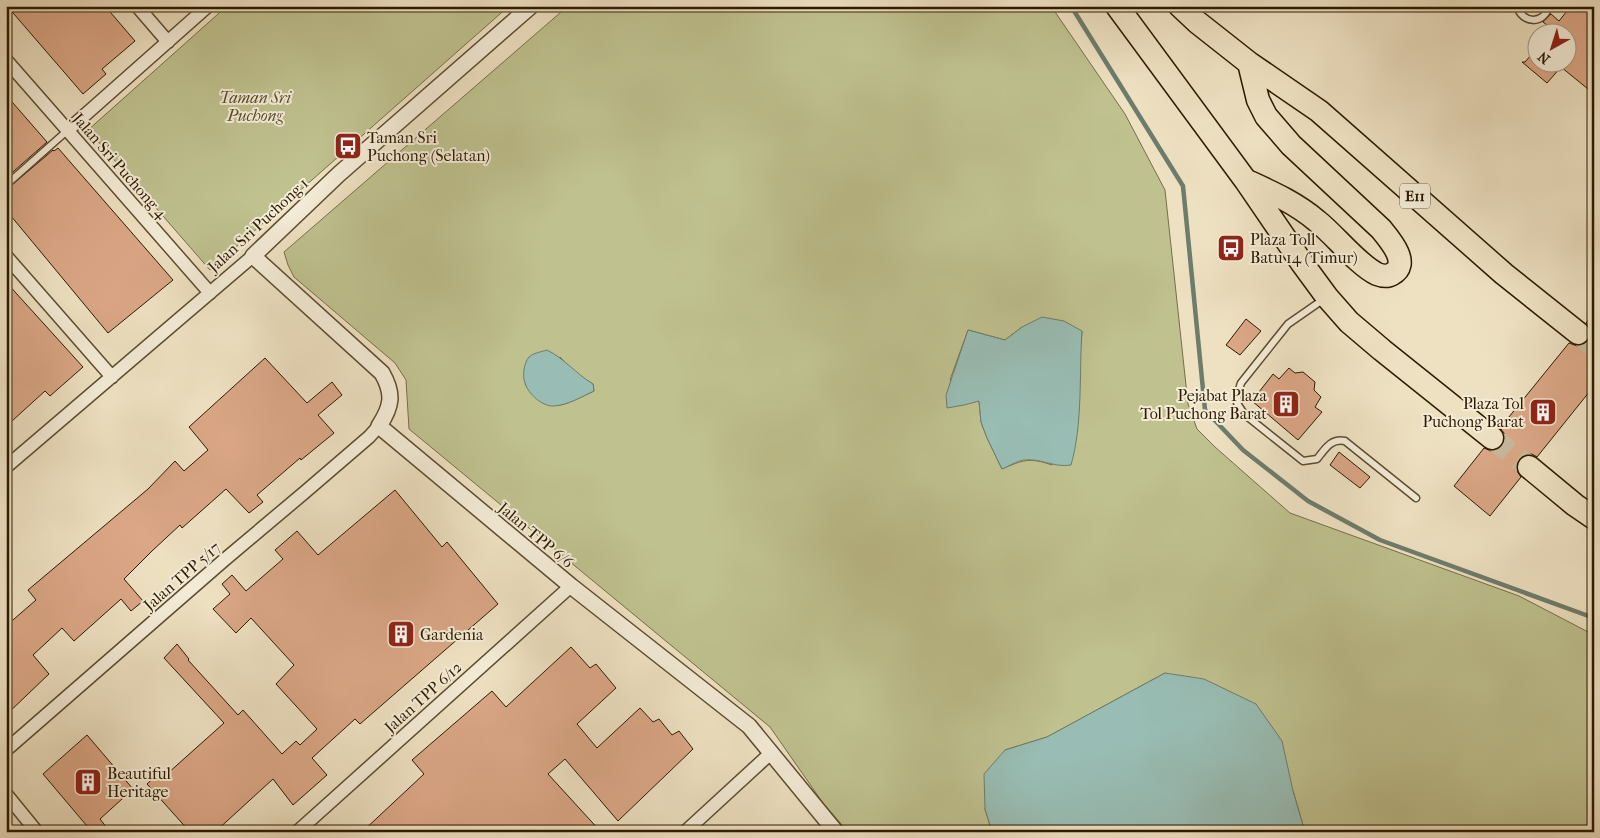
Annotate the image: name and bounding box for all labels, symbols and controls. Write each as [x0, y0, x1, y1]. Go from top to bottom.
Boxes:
north arrow [1528, 22, 1578, 72]
text: N [1534, 48, 1554, 68]
park label: Taman Sri Puchong [219, 88, 292, 125]
street label: Jalan Sri Puchong 4 [68, 108, 172, 223]
place label: Taman Sri Puchong (Selatan) [367, 128, 490, 165]
bus stop icon: Taman Sri Puchong (Selatan) [333, 131, 363, 161]
street label: Jalan Sri Puchong 1 [202, 174, 312, 278]
road number: E11 [1400, 184, 1430, 208]
place label: Plaza Toll Batu 14 (Timur) [1250, 230, 1358, 267]
bus stop icon: Plaza Toll Batu 14 (Timur) [1216, 233, 1246, 263]
place label: Pejabat Plaza Tol Puchong Barat [1140, 386, 1268, 423]
building icon: Pejabat Plaza Tol Puchong Barat [1271, 389, 1301, 419]
place label: Plaza Tol Puchong Barat [1422, 394, 1525, 431]
building icon: Plaza Tol Puchong Barat [1528, 397, 1558, 427]
street label: Jalan TPP 6/6 [493, 497, 578, 572]
street label: Jalan TPP 5/17 [138, 537, 224, 616]
building icon: Gardenia [386, 619, 416, 649]
place label: Gardenia [420, 625, 484, 644]
street label: Jalan TPP 6/12 [379, 657, 466, 738]
place label: Beautiful Heritage [107, 764, 172, 801]
building icon: Beautiful Heritage [73, 767, 103, 797]

